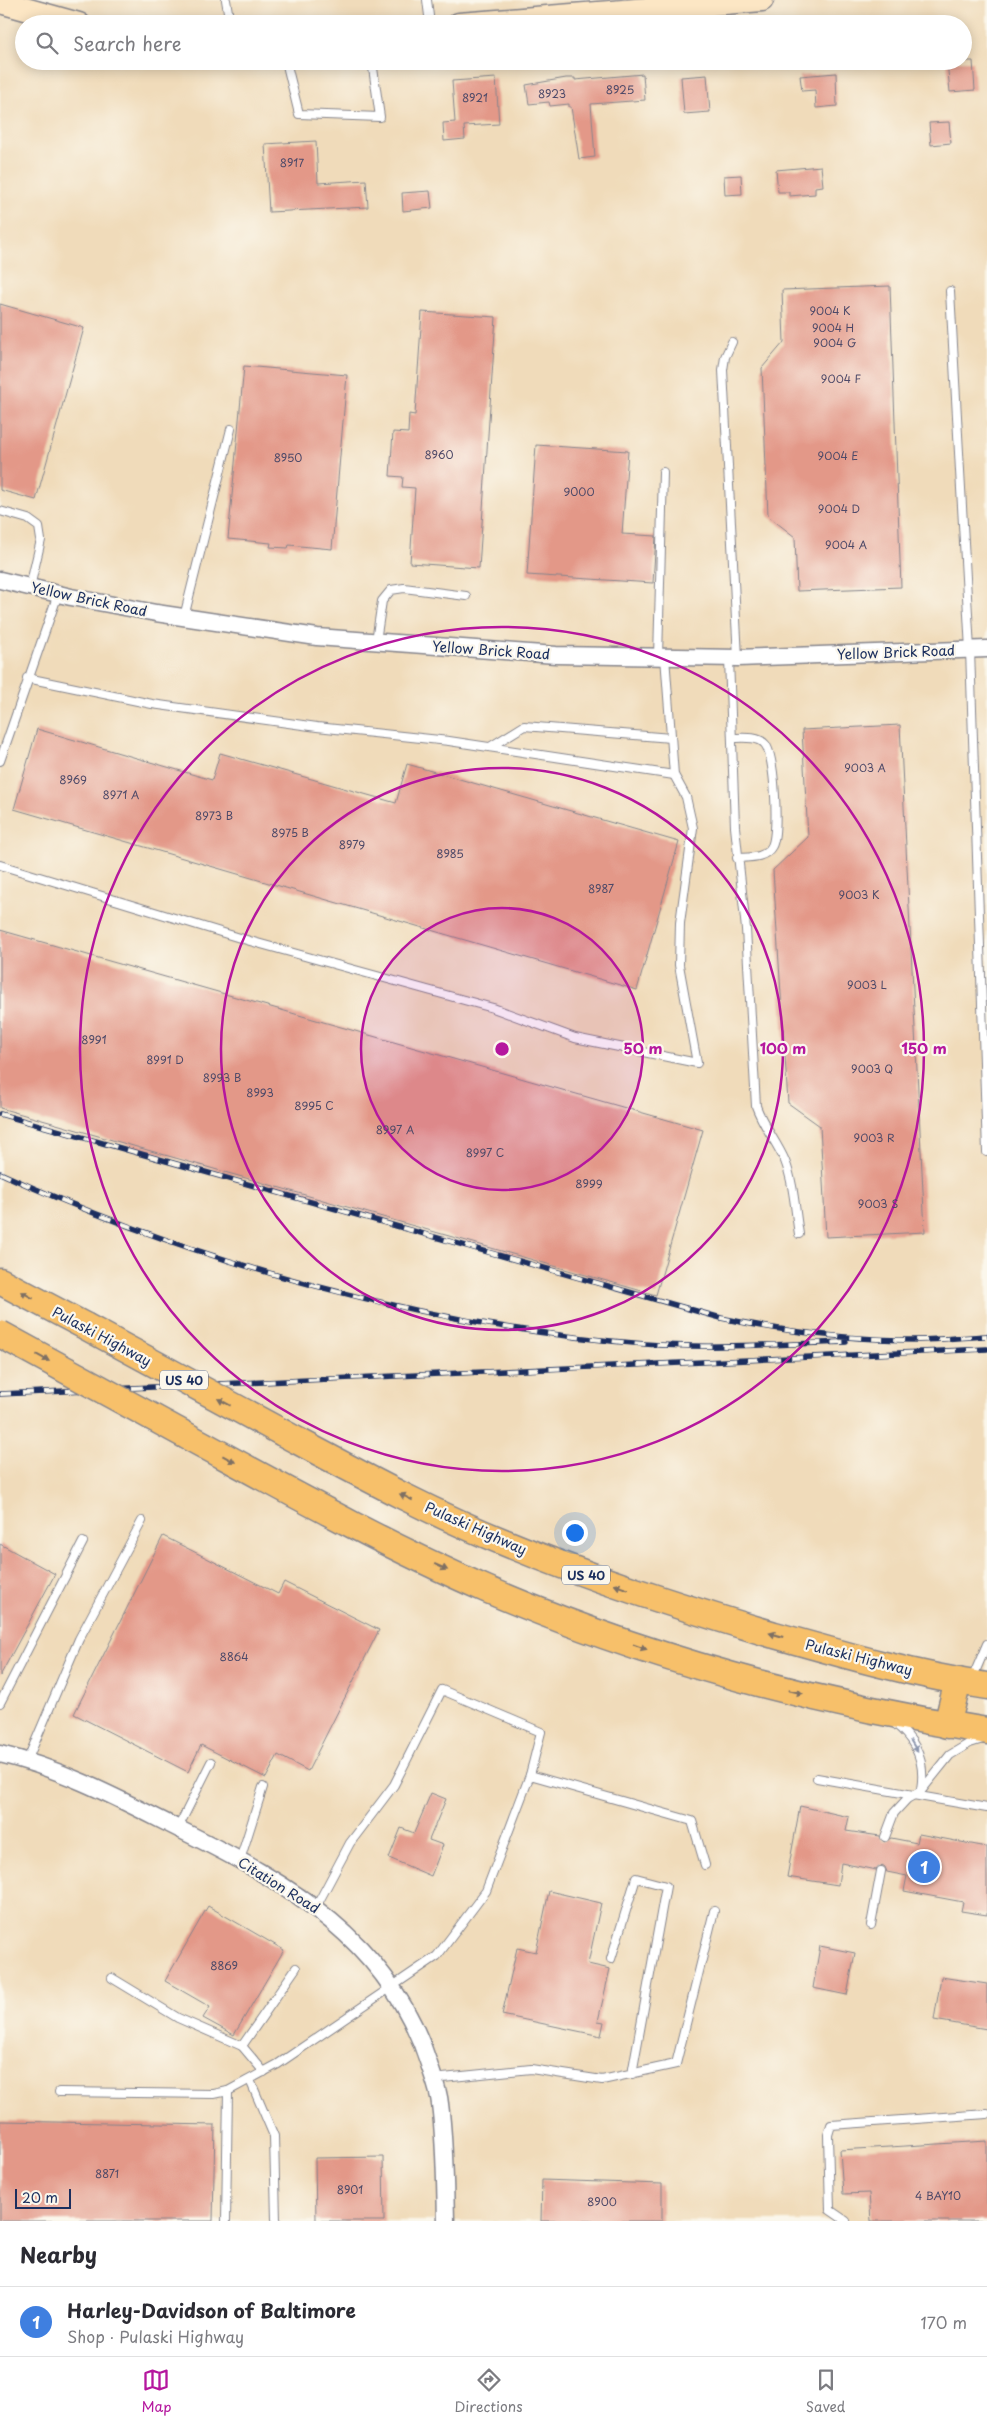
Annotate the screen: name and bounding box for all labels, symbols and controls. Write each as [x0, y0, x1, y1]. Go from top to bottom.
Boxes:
search box [15, 15, 972, 70]
icon: search [33, 29, 61, 57]
text: Search here [73, 29, 182, 57]
house number: 8925 [606, 81, 634, 98]
house number: 8923 [538, 85, 566, 102]
house number: 8921 [462, 89, 488, 106]
house number: 8917 [280, 154, 304, 171]
house number: 9004 K [809, 302, 851, 319]
house number: 9004 H [812, 319, 854, 336]
house number: 9004 G [813, 334, 857, 351]
house number: 9004 F [821, 370, 862, 387]
house number: 8960 [424, 446, 454, 463]
house number: 9004 E [818, 447, 858, 464]
house number: 8950 [274, 449, 302, 466]
house number: 9000 [564, 483, 594, 500]
house number: 9004 D [818, 500, 860, 517]
house number: 9004 A [825, 536, 867, 553]
street label: Yellow Brick Road [29, 576, 149, 622]
street label: Yellow Brick Road [431, 635, 551, 665]
street label: Yellow Brick Road [837, 639, 955, 665]
house number: 9003 A [844, 759, 886, 776]
house number: 8969 [59, 771, 87, 788]
house number: 8971 A [103, 786, 139, 803]
house number: 8973 B [195, 807, 233, 824]
house number: 8975 B [271, 824, 309, 841]
house number: 8979 [339, 836, 365, 853]
house number: 8985 [436, 845, 464, 862]
house number: 8987 [588, 880, 614, 897]
house number: 9003 K [839, 886, 880, 903]
house number: 9003 L [847, 976, 887, 993]
house number: 8991 [81, 1031, 107, 1048]
text: 50 m [624, 1036, 662, 1059]
text: 100 m [760, 1036, 806, 1059]
text: 150 m [901, 1036, 947, 1059]
centre of rings [493, 1040, 511, 1058]
house number: 8991 D [146, 1051, 184, 1068]
house number: 9003 Q [851, 1060, 893, 1077]
house number: 8993 B [203, 1069, 241, 1086]
house number: 8993 [246, 1084, 274, 1101]
house number: 8995 C [294, 1097, 334, 1114]
house number: 8997 A [376, 1121, 414, 1138]
house number: 9003 R [854, 1129, 895, 1146]
house number: 8997 C [466, 1144, 504, 1161]
house number: 8999 [575, 1175, 603, 1192]
house number: 9003 S [858, 1195, 898, 1212]
one-way arrow [20, 1291, 34, 1299]
street label: Pulaski Highway [49, 1301, 155, 1371]
one-way arrow [36, 1353, 50, 1362]
road number: US 40 [160, 1370, 208, 1390]
one-way arrow [217, 1398, 232, 1406]
one-way arrow [222, 1455, 237, 1463]
one-way arrow [399, 1493, 413, 1501]
street label: Pulaski Highway [422, 1496, 530, 1560]
your location [562, 1520, 588, 1546]
one-way arrow [434, 1564, 448, 1572]
road number: US 40 [562, 1566, 610, 1584]
one-way arrow [613, 1583, 628, 1590]
one-way arrow [768, 1631, 783, 1639]
street label: Pulaski Highway [803, 1634, 915, 1680]
one-way arrow [633, 1644, 648, 1651]
house number: 8864 [220, 1648, 248, 1665]
one-way arrow [789, 1688, 804, 1696]
one-way arrow [909, 1739, 919, 1752]
pin: 1 [908, 1848, 940, 1886]
street label: Citation Road [234, 1852, 324, 1918]
house number: 8869 [210, 1957, 238, 1974]
house number: 8871 [95, 2165, 119, 2182]
house number: 8901 [337, 2181, 363, 2198]
scale bar [15, 2186, 71, 2209]
text: 20 m [22, 2187, 58, 2208]
house number: 4 BAY10 [915, 2187, 961, 2204]
house number: 8900 [587, 2193, 617, 2210]
text: Nearby [20, 2238, 97, 2270]
text: Harley-Davidson of Baltimore [67, 2296, 356, 2324]
text: 1 [32, 2310, 40, 2334]
text: 170 m [921, 2310, 967, 2334]
text: Shop · Pulaski Highway [67, 2324, 244, 2348]
tab: Map [142, 2366, 171, 2417]
tab: Directions [455, 2366, 523, 2417]
tab: Saved [806, 2366, 845, 2417]

